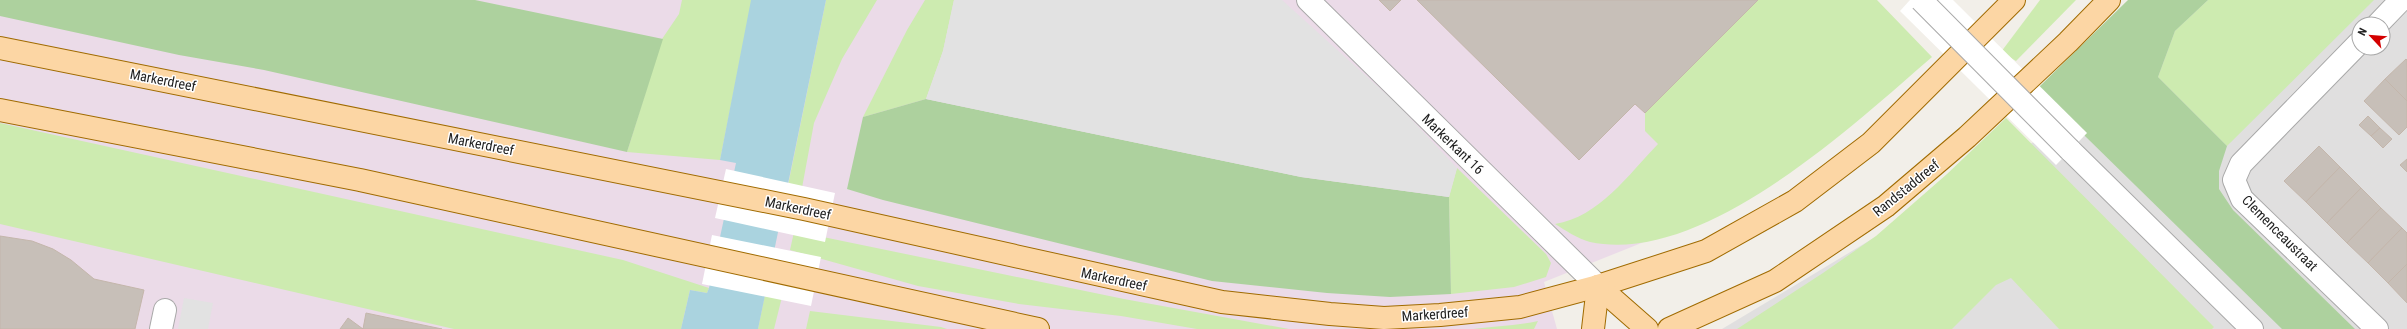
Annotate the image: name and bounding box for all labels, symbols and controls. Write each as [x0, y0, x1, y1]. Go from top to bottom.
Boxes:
north arrow [2351, 16, 2391, 56]
text: N [2355, 26, 2370, 38]
street label: Markerdreef [129, 66, 198, 94]
street label: Markerkant 16 [1419, 111, 1487, 177]
street label: Markerdreef [447, 130, 516, 158]
street label: Randstaddreef [1870, 156, 1943, 220]
street label: Clemenceaustraat [2239, 192, 2321, 274]
street label: Markerdreef [764, 193, 833, 223]
street label: Markerdreef [1080, 264, 1149, 294]
street label: Markerdreef [1401, 304, 1470, 324]

